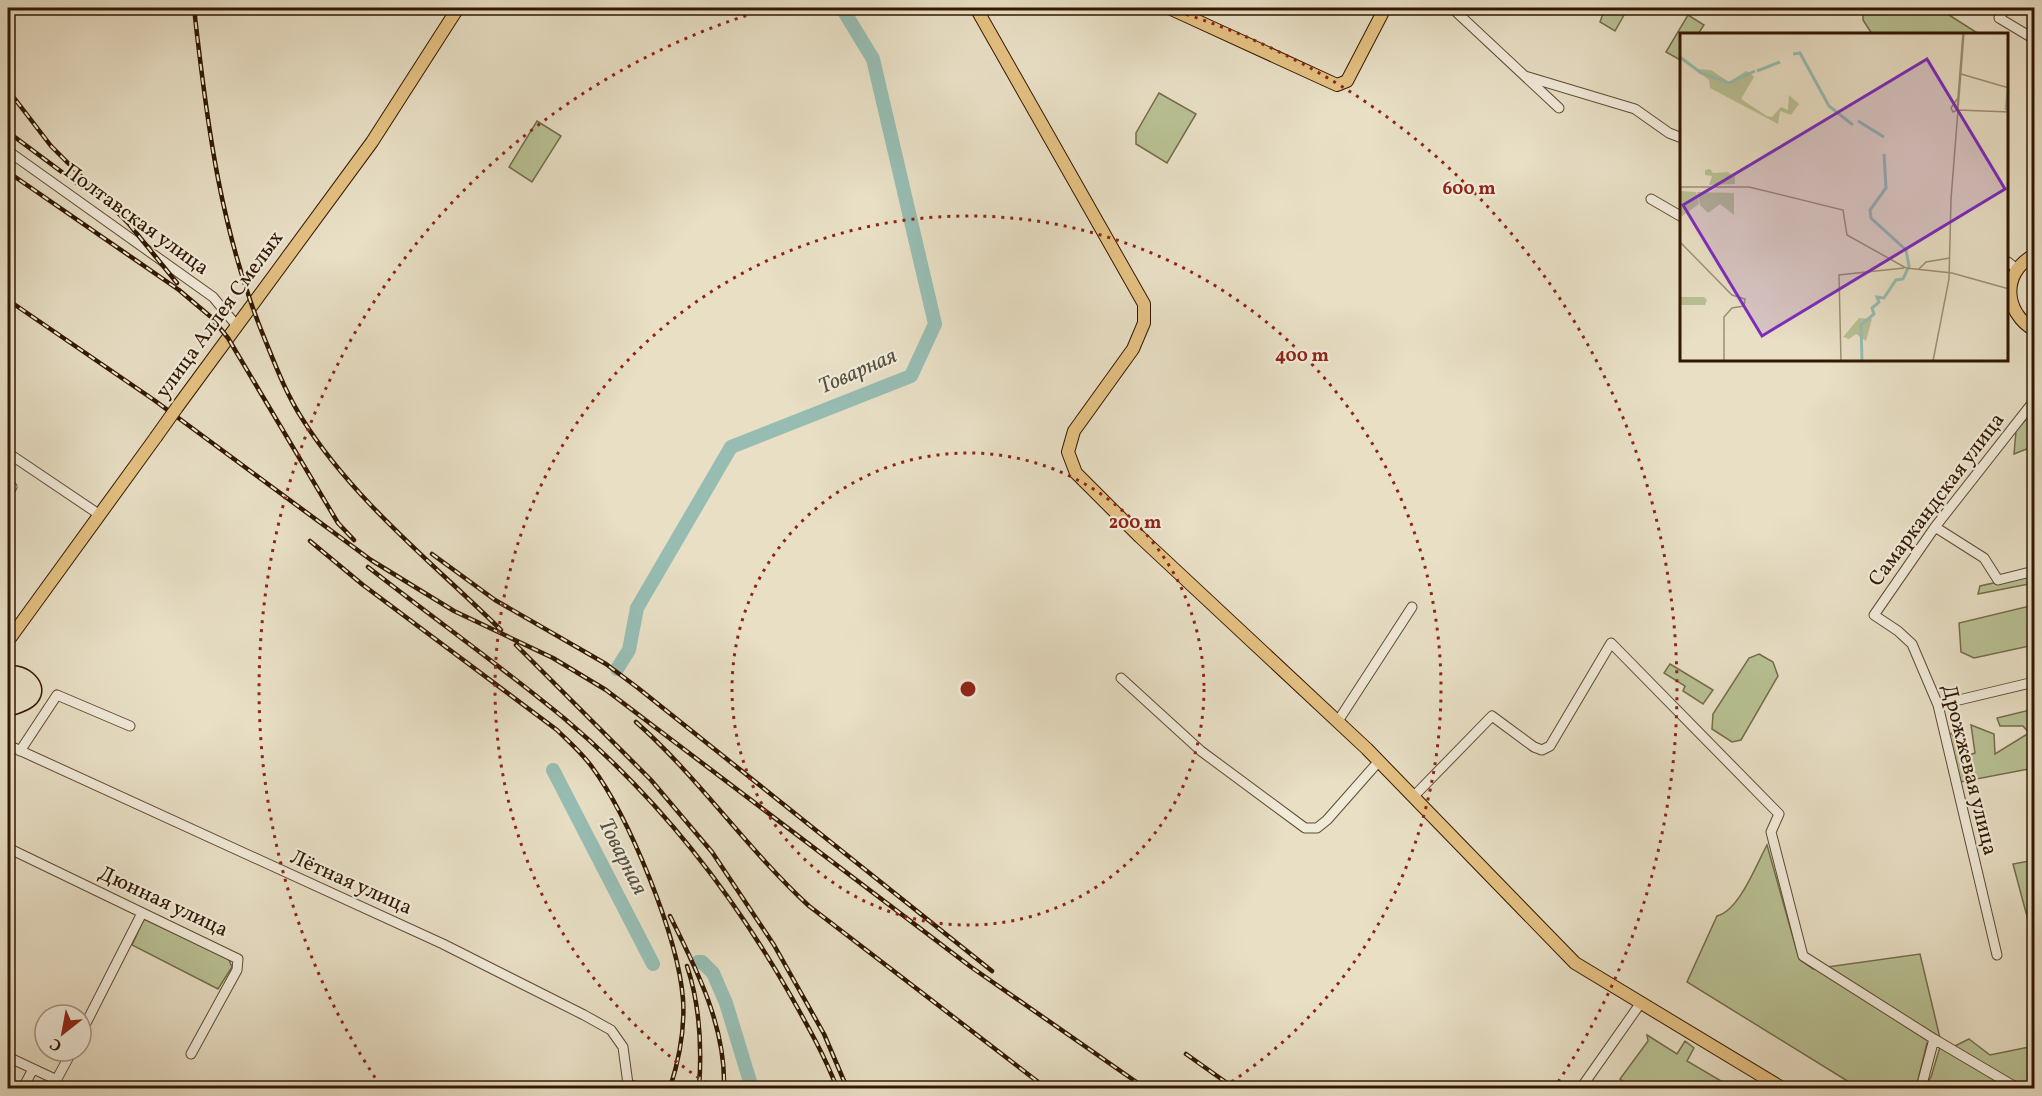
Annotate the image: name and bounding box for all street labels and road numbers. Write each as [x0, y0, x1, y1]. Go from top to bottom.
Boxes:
street label: Полтавская улица [57, 157, 215, 283]
street label: улица Аллея Смелых [149, 225, 291, 405]
street label: Самаркандская улица [1862, 407, 2012, 593]
street label: Дрожжевая улица [1934, 682, 2004, 858]
street label: Лётная улица [285, 843, 417, 923]
street label: Дюнная улица [93, 859, 233, 945]

